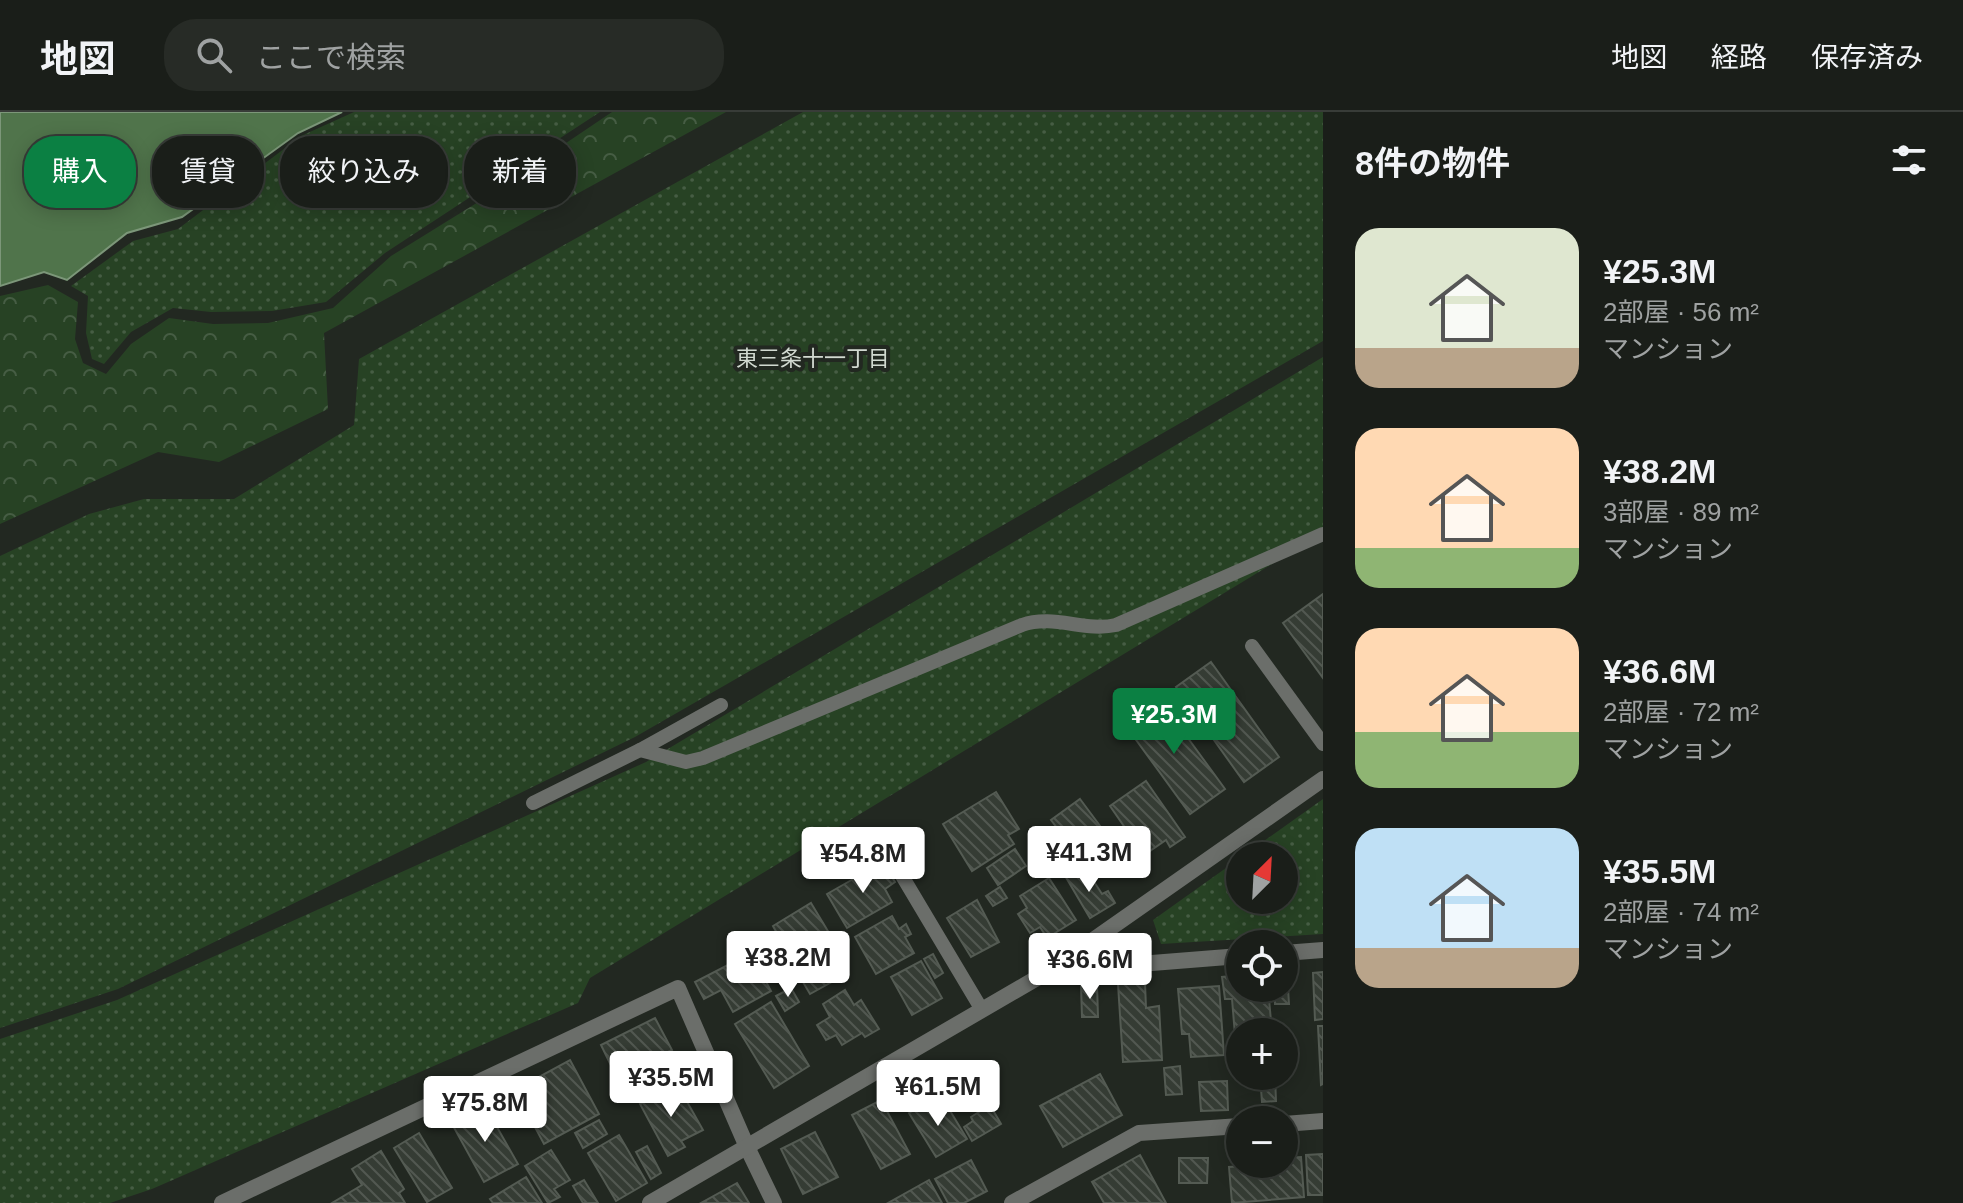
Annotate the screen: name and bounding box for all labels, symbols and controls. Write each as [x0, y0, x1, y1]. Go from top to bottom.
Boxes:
search box [164, 19, 724, 91]
icon: search [192, 33, 236, 77]
text: 地図 [40, 38, 116, 80]
text: ここで検索 [256, 41, 406, 74]
text: 地図 [1611, 42, 1667, 73]
text: 経路 [1711, 42, 1767, 73]
text: 保存済み [1811, 42, 1923, 73]
chip: 購入 [24, 136, 136, 208]
chip: 賃貸 [152, 136, 264, 208]
chip: 絞り込み [280, 136, 448, 208]
chip: 新着 [464, 136, 576, 208]
icon: filters [1887, 138, 1931, 182]
text: 8件の物件 [1355, 144, 1510, 182]
text: ¥25.3M [1603, 252, 1716, 290]
icon: home [1419, 260, 1515, 356]
text: 2部屋 · 56 m² [1603, 297, 1759, 327]
text: マンション [1603, 334, 1733, 364]
district label: 東三条十一丁目 [736, 346, 890, 371]
text: ¥38.2M [1603, 452, 1716, 490]
icon: home [1419, 460, 1515, 556]
text: 3部屋 · 89 m² [1603, 497, 1759, 527]
text: マンション [1603, 534, 1733, 564]
text: ¥36.6M [1603, 652, 1716, 690]
icon: home [1419, 660, 1515, 756]
pin: ¥25.3M [1109, 688, 1239, 756]
text: 2部屋 · 72 m² [1603, 697, 1759, 727]
text: ¥25.3M [1131, 699, 1217, 729]
text: マンション [1603, 734, 1733, 764]
pin: ¥41.3M [1024, 826, 1154, 894]
pin: ¥54.8M [798, 827, 928, 895]
text: ¥41.3M [1046, 837, 1132, 867]
text: ¥54.8M [820, 838, 906, 868]
north arrow [1226, 842, 1298, 914]
map controls [1226, 842, 1298, 1178]
text: ¥35.5M [1603, 852, 1716, 890]
icon: home [1419, 860, 1515, 956]
text: 2部屋 · 74 m² [1603, 897, 1759, 927]
button: locate [1226, 930, 1298, 1002]
pin: ¥38.2M [723, 931, 853, 999]
pin: ¥36.6M [1025, 933, 1155, 1001]
text: マンション [1603, 934, 1733, 964]
text: ¥38.2M [745, 942, 831, 972]
text: ¥36.6M [1047, 944, 1133, 974]
button: + [1226, 1018, 1298, 1090]
pin: ¥35.5M [606, 1051, 736, 1119]
pin: ¥61.5M [873, 1060, 1003, 1128]
text: ¥35.5M [628, 1062, 714, 1092]
text: ¥61.5M [895, 1071, 981, 1101]
pin: ¥75.8M [420, 1076, 550, 1144]
text: ¥75.8M [442, 1087, 528, 1117]
button: − [1226, 1106, 1298, 1178]

